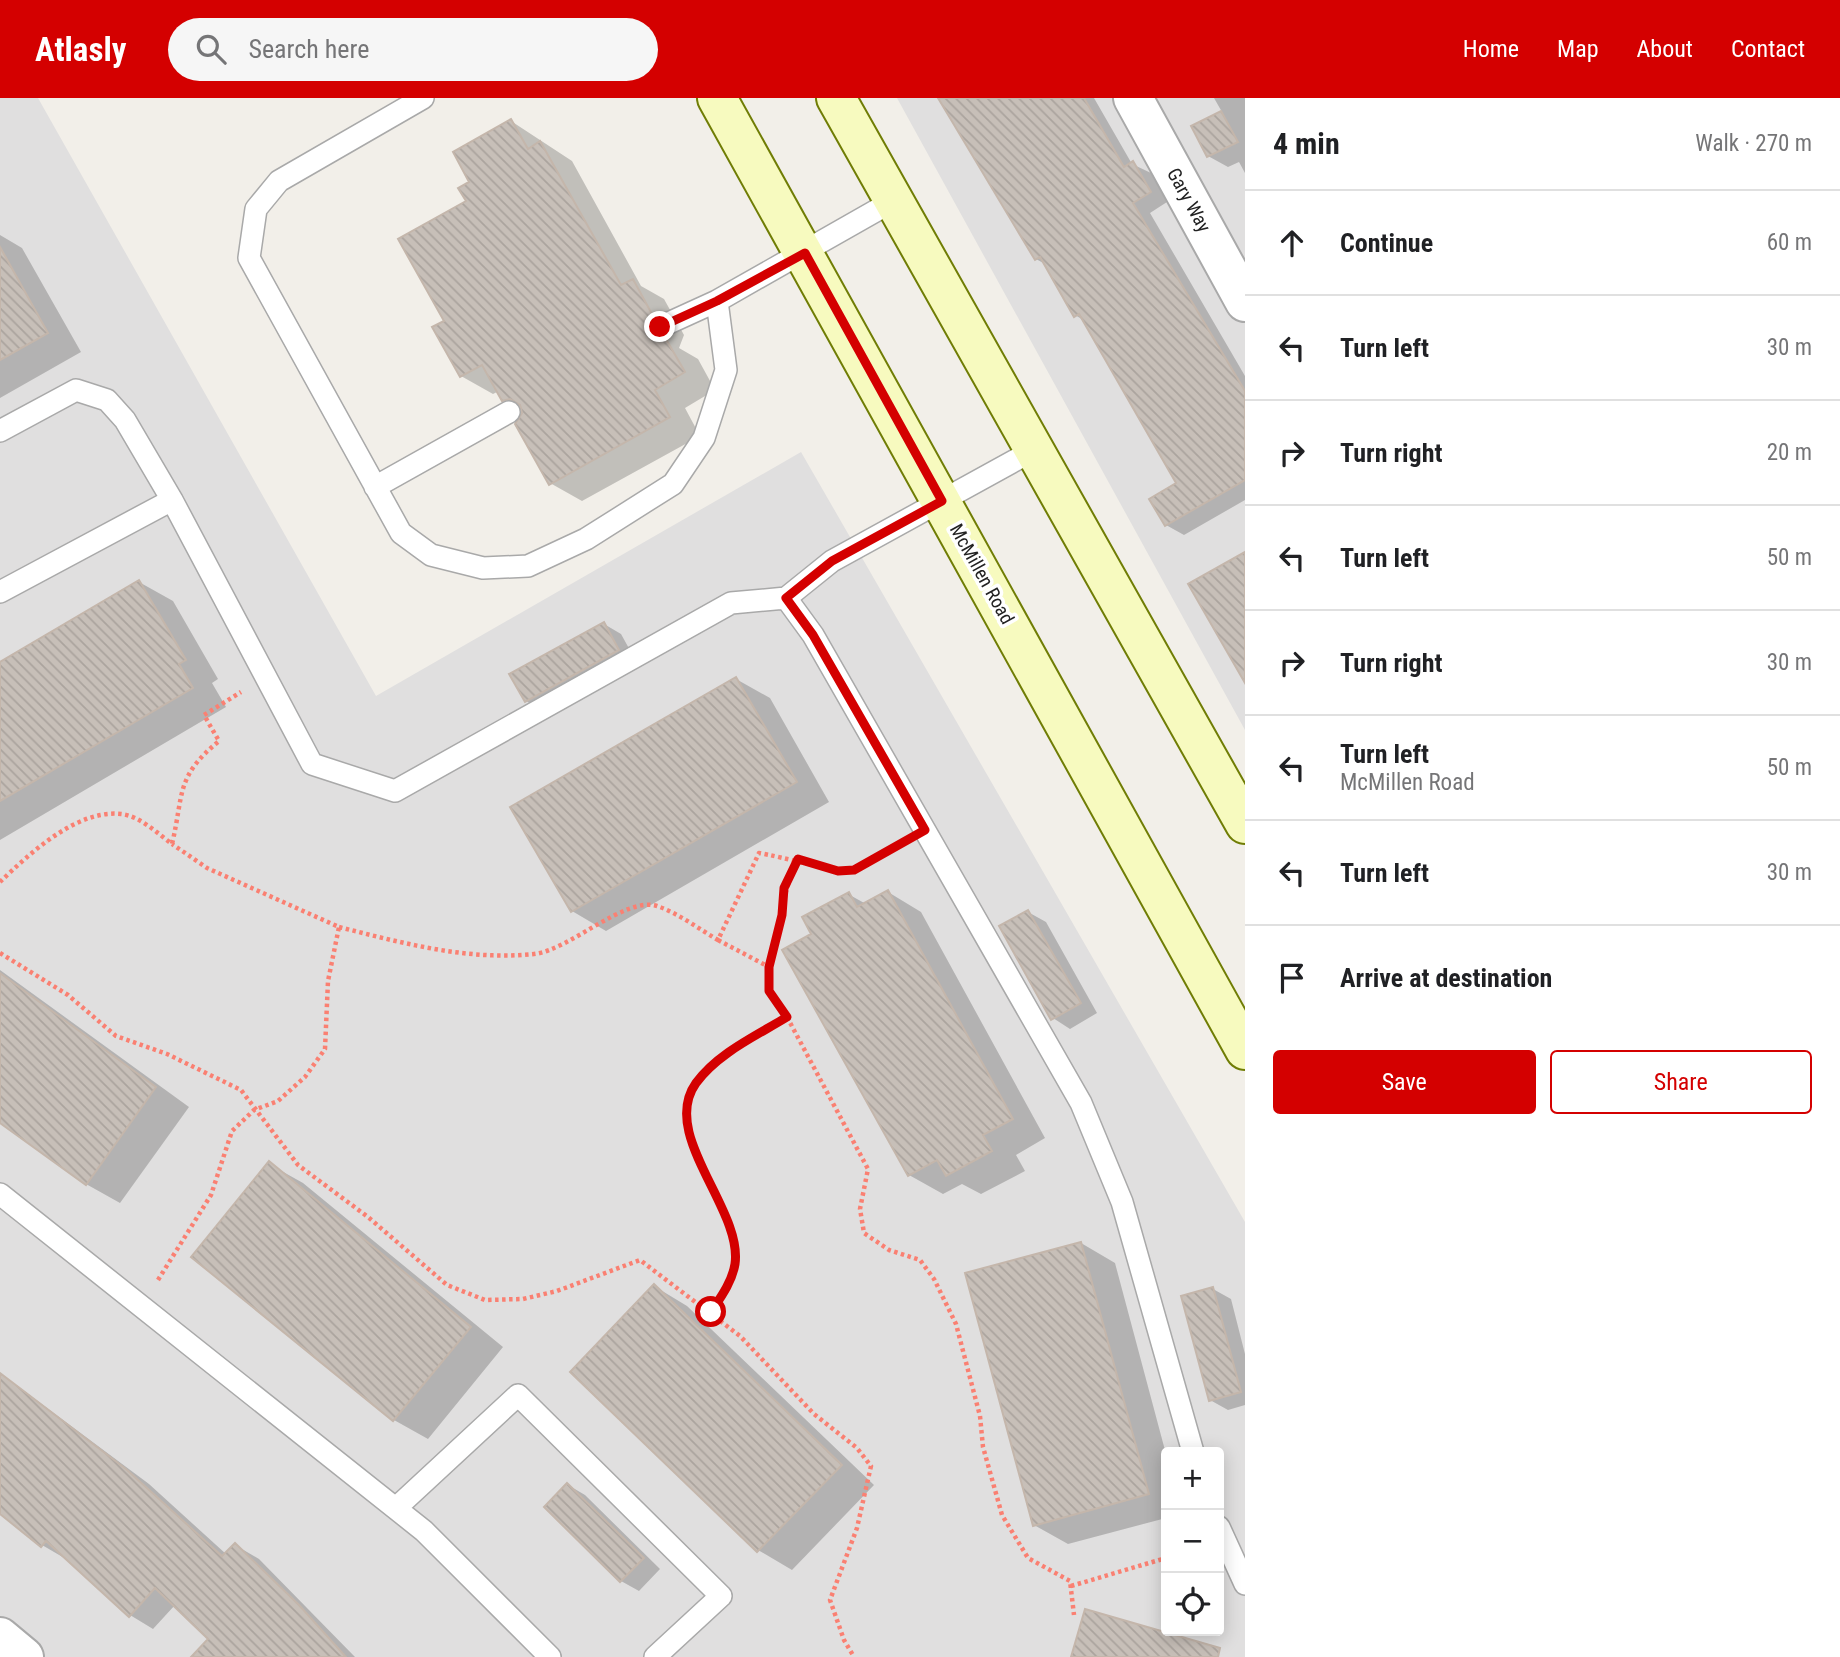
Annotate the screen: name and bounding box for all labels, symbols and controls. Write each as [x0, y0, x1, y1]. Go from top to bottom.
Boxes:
search box [168, 18, 658, 81]
text: Atlasly [35, 30, 126, 69]
icon: search [192, 30, 230, 68]
text: Search here [248, 34, 369, 64]
text: Home [1463, 35, 1519, 63]
text: Map [1557, 35, 1599, 63]
text: About [1637, 35, 1693, 63]
text: Contact [1731, 35, 1805, 63]
text: 4 min [1273, 126, 1340, 161]
text: Walk · 270 m [1695, 130, 1812, 157]
street label: Gary Way [1162, 164, 1216, 236]
icon: ahead [1273, 224, 1311, 262]
text: Continue [1340, 228, 1433, 258]
text: 60 m [1767, 229, 1812, 256]
route end [644, 311, 675, 342]
icon: left [1273, 329, 1311, 367]
text: Turn left [1340, 333, 1429, 363]
text: 30 m [1767, 334, 1812, 361]
icon: right [1273, 434, 1311, 472]
text: Turn right [1340, 438, 1442, 468]
text: 20 m [1767, 439, 1812, 466]
street label: McMillen Road [945, 520, 1019, 628]
icon: left [1273, 539, 1311, 577]
text: Turn left [1340, 543, 1429, 573]
text: 50 m [1767, 544, 1812, 571]
icon: right [1273, 644, 1311, 682]
text: Turn right [1340, 648, 1442, 678]
text: 30 m [1767, 649, 1812, 676]
text: Turn left [1340, 739, 1429, 769]
icon: left [1273, 749, 1311, 787]
text: 50 m [1767, 754, 1812, 781]
text: McMillen Road [1340, 769, 1475, 796]
icon: left [1273, 854, 1311, 892]
text: Turn left [1340, 858, 1429, 888]
text: 30 m [1767, 859, 1812, 886]
icon: arrive [1273, 959, 1311, 997]
text: Arrive at destination [1340, 963, 1552, 993]
button: Save [1273, 1050, 1536, 1114]
button: Share [1550, 1050, 1812, 1114]
route start [695, 1296, 726, 1327]
map controls [1161, 1447, 1224, 1636]
button: + [1161, 1447, 1224, 1510]
button: − [1161, 1510, 1224, 1573]
button: locate [1161, 1573, 1224, 1636]

